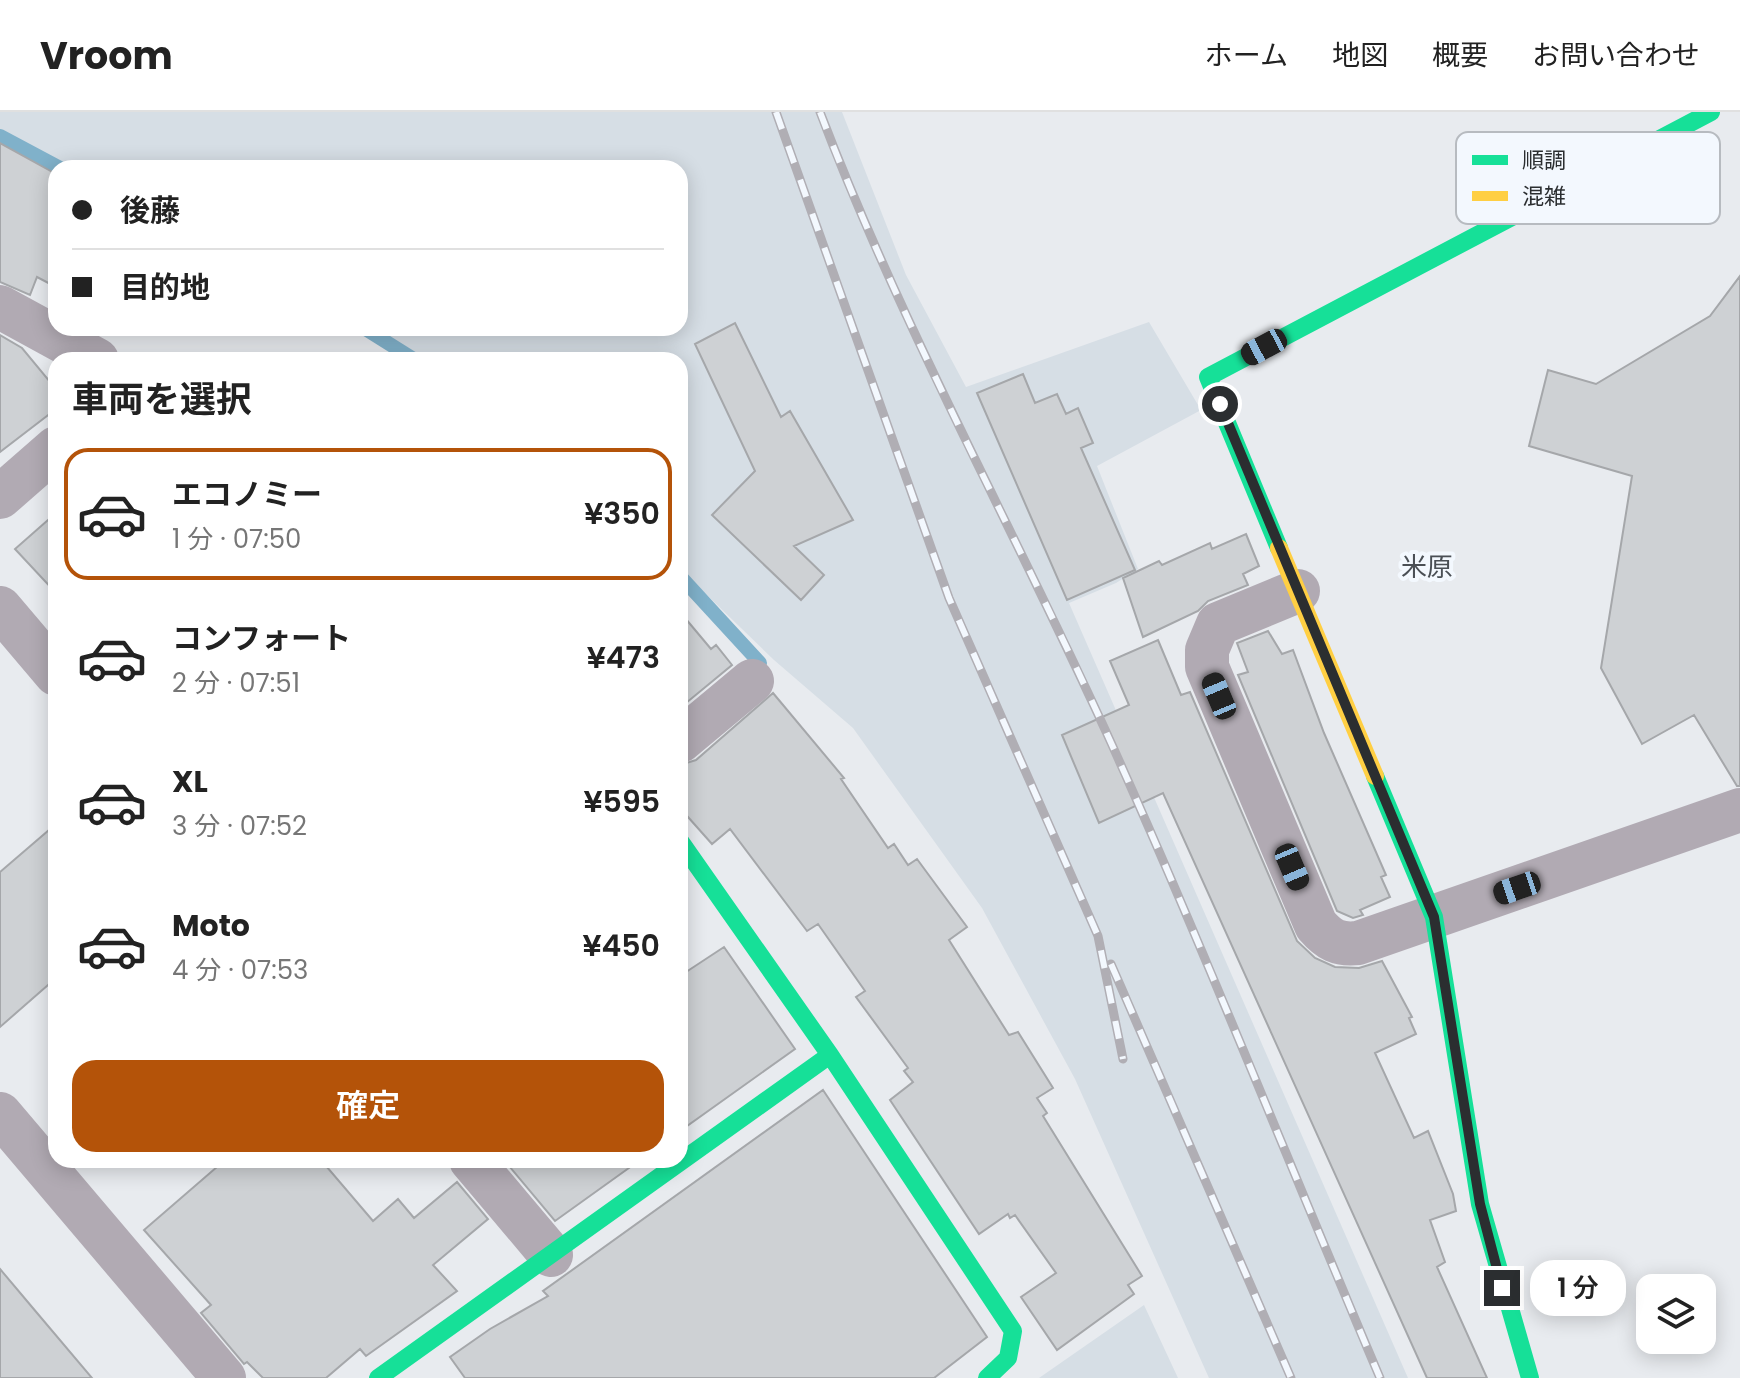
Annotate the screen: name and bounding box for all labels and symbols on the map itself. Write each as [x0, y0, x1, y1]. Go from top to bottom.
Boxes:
legend [1456, 132, 1720, 224]
text: 順調 [1522, 145, 1566, 176]
text: 混雑 [1522, 181, 1566, 212]
car [1237, 325, 1291, 369]
route start [1202, 386, 1238, 422]
district label: 米原 [1401, 549, 1453, 585]
car [1199, 669, 1239, 723]
car [1272, 840, 1312, 894]
car [1490, 869, 1544, 907]
callout: 1 分 [1530, 1260, 1626, 1316]
route end [1484, 1270, 1520, 1306]

